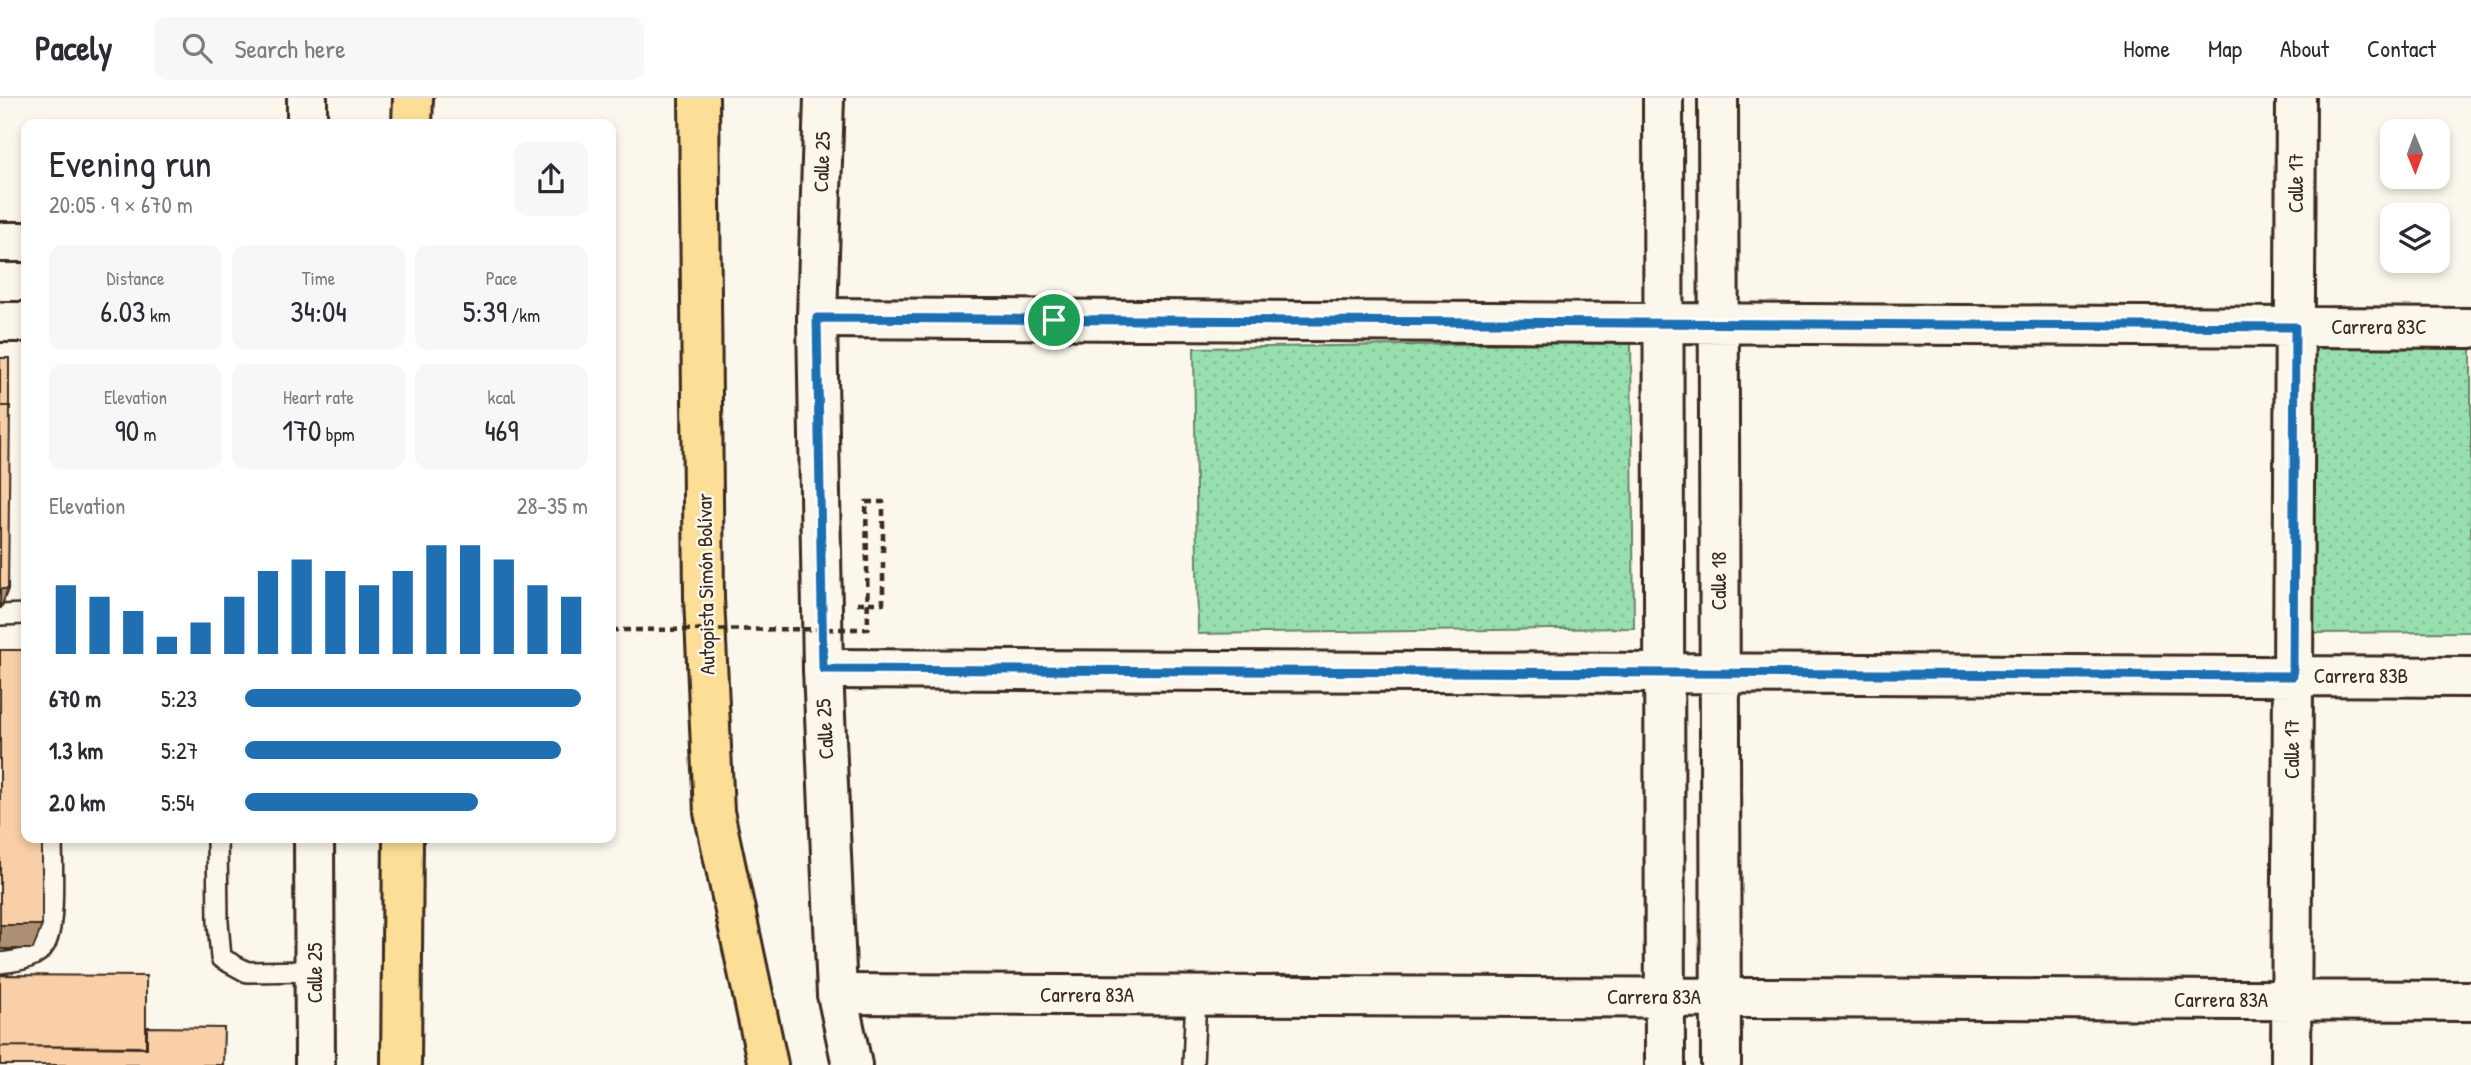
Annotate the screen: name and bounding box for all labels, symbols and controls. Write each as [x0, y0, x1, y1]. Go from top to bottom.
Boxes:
search box [154, 17, 644, 80]
text: Pacely [35, 26, 112, 70]
icon: search [178, 29, 216, 67]
text: Search here [234, 31, 346, 66]
text: Home [2123, 32, 2170, 64]
text: Map [2208, 32, 2242, 64]
text: About [2280, 32, 2329, 64]
text: Contact [2367, 32, 2436, 64]
north arrow [2380, 119, 2450, 189]
map controls [2380, 119, 2450, 273]
street label: Calle 25 [806, 131, 837, 193]
text: Evening run [49, 137, 212, 189]
button: share [514, 142, 588, 216]
street label: Calle 17 [2281, 153, 2310, 213]
text: 20:05 · 9 × 670 m [49, 189, 193, 220]
button: layers [2380, 203, 2450, 273]
text: Distance [106, 265, 165, 291]
text: Time [302, 265, 335, 291]
text: Pace [486, 265, 517, 291]
pin [1024, 290, 1084, 350]
text: 6.03 [100, 291, 146, 331]
text: 34:04 [290, 291, 347, 331]
text: 5:39 [463, 291, 507, 331]
icon: arrive [1035, 301, 1073, 339]
text: km [146, 302, 171, 328]
text: /km [507, 302, 540, 328]
street label: Carrera 83C [2331, 312, 2427, 341]
text: Elevation [104, 384, 167, 410]
text: Heart rate [283, 384, 354, 410]
text: kcal [488, 384, 515, 410]
text: 90 [115, 410, 139, 450]
text: 170 [282, 410, 321, 450]
text: 469 [484, 410, 519, 450]
text: m [139, 421, 156, 447]
text: bpm [321, 421, 355, 447]
text: Elevation [49, 490, 125, 521]
text: 28–35 m [517, 490, 588, 521]
street label: Autopista Simón Bolívar [689, 493, 722, 675]
street label: Calle 18 [1704, 552, 1733, 610]
street label: Carrera 83B [2314, 661, 2408, 690]
text: 670 m [49, 683, 101, 714]
text: 5:23 [161, 683, 197, 714]
street label: Calle 25 [808, 698, 841, 760]
street label: Calle 17 [2277, 719, 2306, 779]
text: 1.3 km [49, 735, 103, 766]
text: 5:27 [161, 735, 198, 766]
text: 2.0 km [49, 787, 105, 818]
text: 5:54 [161, 787, 194, 818]
street label: Calle 25 [300, 943, 329, 1003]
street label: Carrera 83A [1040, 980, 1134, 1009]
street label: Carrera 83A [1607, 982, 1701, 1011]
street label: Carrera 83A [2174, 985, 2268, 1014]

